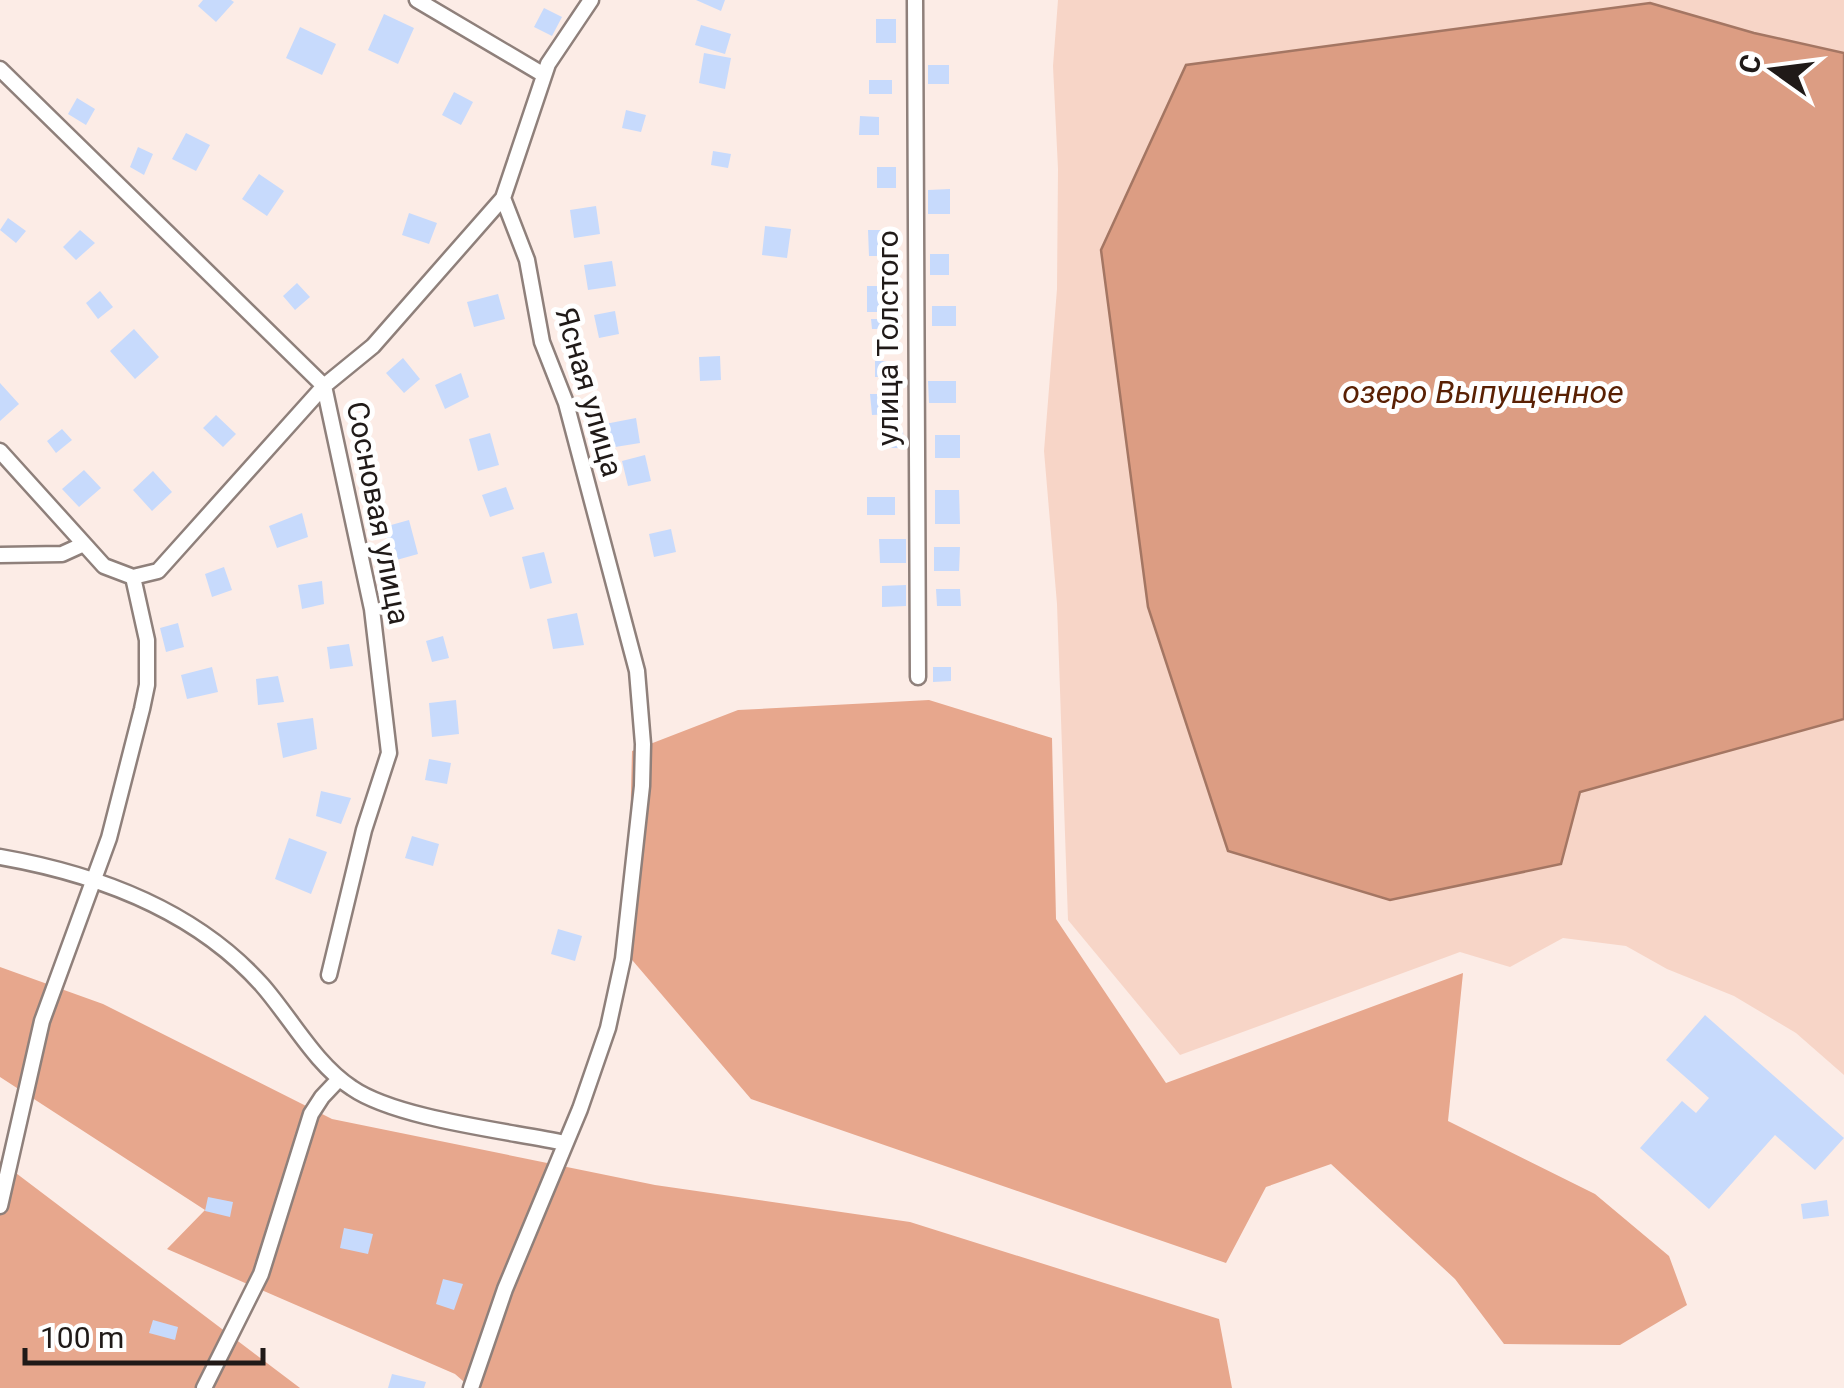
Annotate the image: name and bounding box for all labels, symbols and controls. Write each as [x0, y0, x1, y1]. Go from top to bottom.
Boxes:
north arrow [1724, 20, 1824, 120]
text: С [1732, 51, 1768, 77]
street label: улица Толстого [870, 230, 905, 446]
street label: Ясная улица [549, 303, 630, 481]
water label: озеро Выпущенное [1342, 373, 1624, 411]
street label: Сосновая улица [340, 398, 417, 627]
scale bar [25, 1303, 262, 1365]
text: 100 m [40, 1320, 124, 1355]

